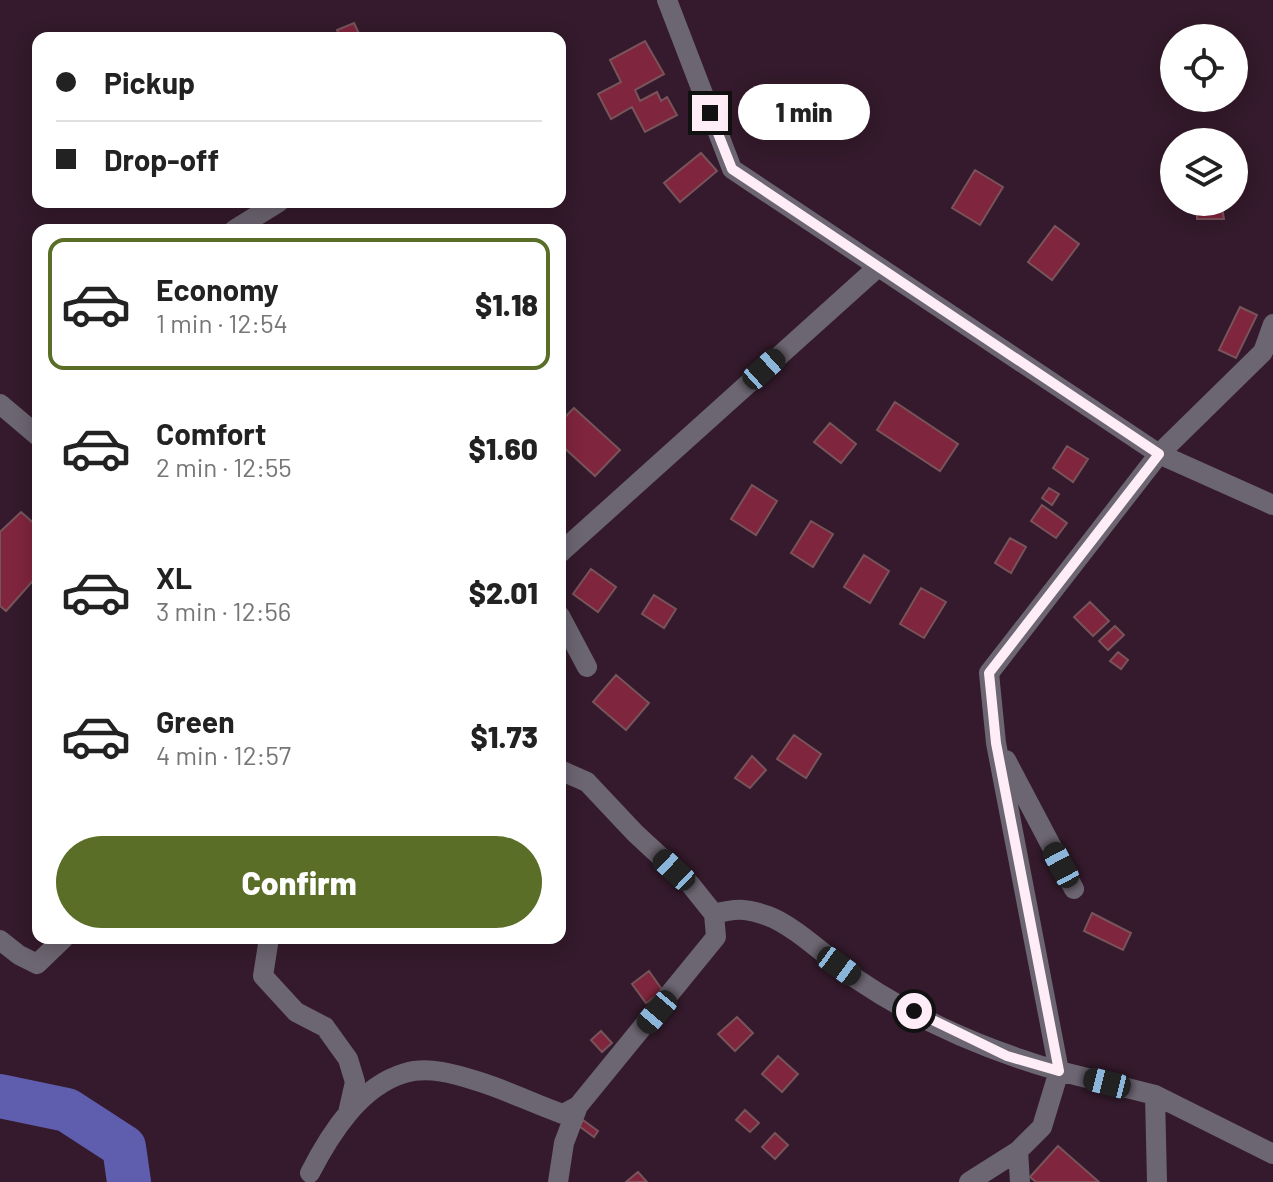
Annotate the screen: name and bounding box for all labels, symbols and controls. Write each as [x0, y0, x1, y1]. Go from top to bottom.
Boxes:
map controls [1160, 24, 1248, 216]
button: locate [1160, 24, 1248, 112]
text: Pickup [104, 64, 195, 100]
callout: 1 min [738, 85, 870, 141]
route end [692, 95, 728, 131]
text: 1 min [775, 96, 833, 127]
button: layers [1160, 128, 1248, 216]
text: Drop-off [104, 141, 219, 177]
icon: car [60, 268, 132, 340]
text: Economy [156, 271, 279, 307]
text: $1.18 [475, 286, 538, 322]
text: 1 min · 12:54 [156, 307, 288, 338]
car [738, 344, 790, 394]
icon: car [60, 412, 132, 484]
text: Comfort [156, 415, 266, 451]
text: $1.60 [469, 430, 538, 466]
text: 2 min · 12:55 [156, 451, 292, 482]
icon: car [60, 556, 132, 628]
text: XL [156, 559, 192, 595]
text: $2.01 [469, 574, 538, 610]
text: 3 min · 12:56 [156, 595, 291, 626]
icon: car [60, 700, 132, 772]
text: Green [156, 703, 235, 739]
text: $1.73 [471, 718, 538, 754]
text: 4 min · 12:57 [156, 739, 291, 770]
button: Confirm [56, 836, 542, 928]
car [1039, 838, 1083, 892]
car [648, 845, 700, 895]
car [813, 942, 865, 990]
car [632, 986, 682, 1038]
route start [896, 993, 932, 1029]
car [1081, 1066, 1133, 1100]

